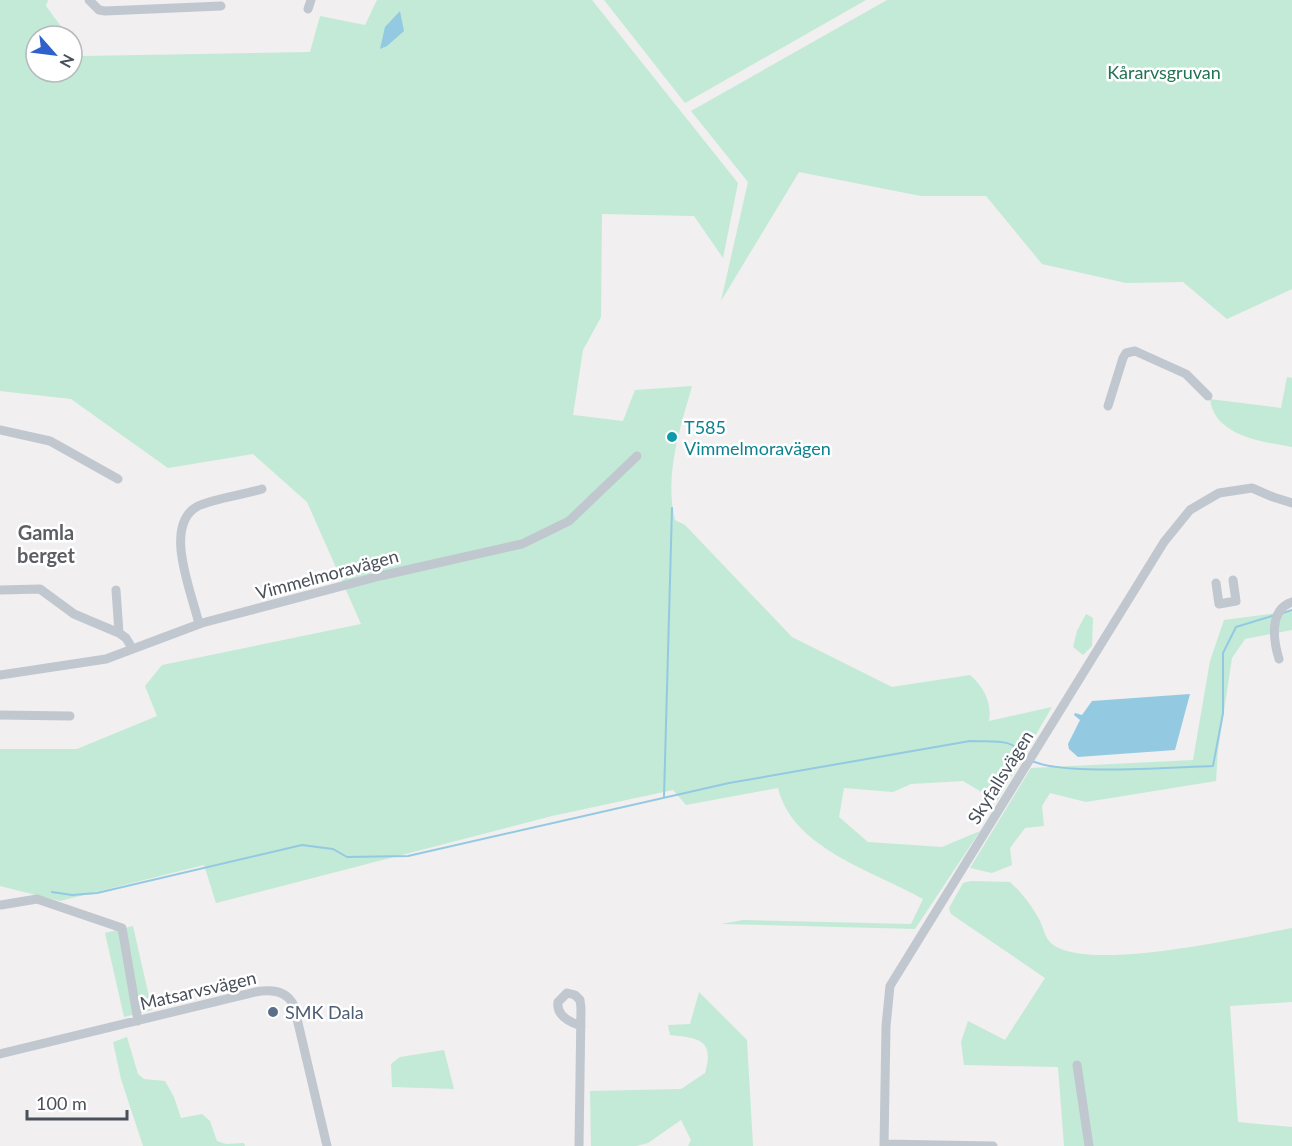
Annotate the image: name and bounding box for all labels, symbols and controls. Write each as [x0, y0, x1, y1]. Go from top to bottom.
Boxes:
north arrow [24, 24, 84, 84]
text: N [56, 51, 79, 71]
park label: Kårarvsgruvan [1107, 61, 1221, 83]
place label: T585 Vimmelmoravägen [684, 416, 831, 459]
marker: T585 Vimmelmoravägen [665, 430, 679, 444]
district label: Gamla berget [17, 520, 75, 567]
street label: Vimmelmoravägen [253, 544, 401, 604]
street label: Skyfallsvägen [963, 726, 1037, 828]
street label: Matsarvsvägen [138, 966, 258, 1014]
place label: SMK Dala [285, 1001, 364, 1023]
marker: SMK Dala [266, 1005, 280, 1019]
scale bar [27, 1083, 128, 1121]
text: 100 m [36, 1092, 87, 1114]

